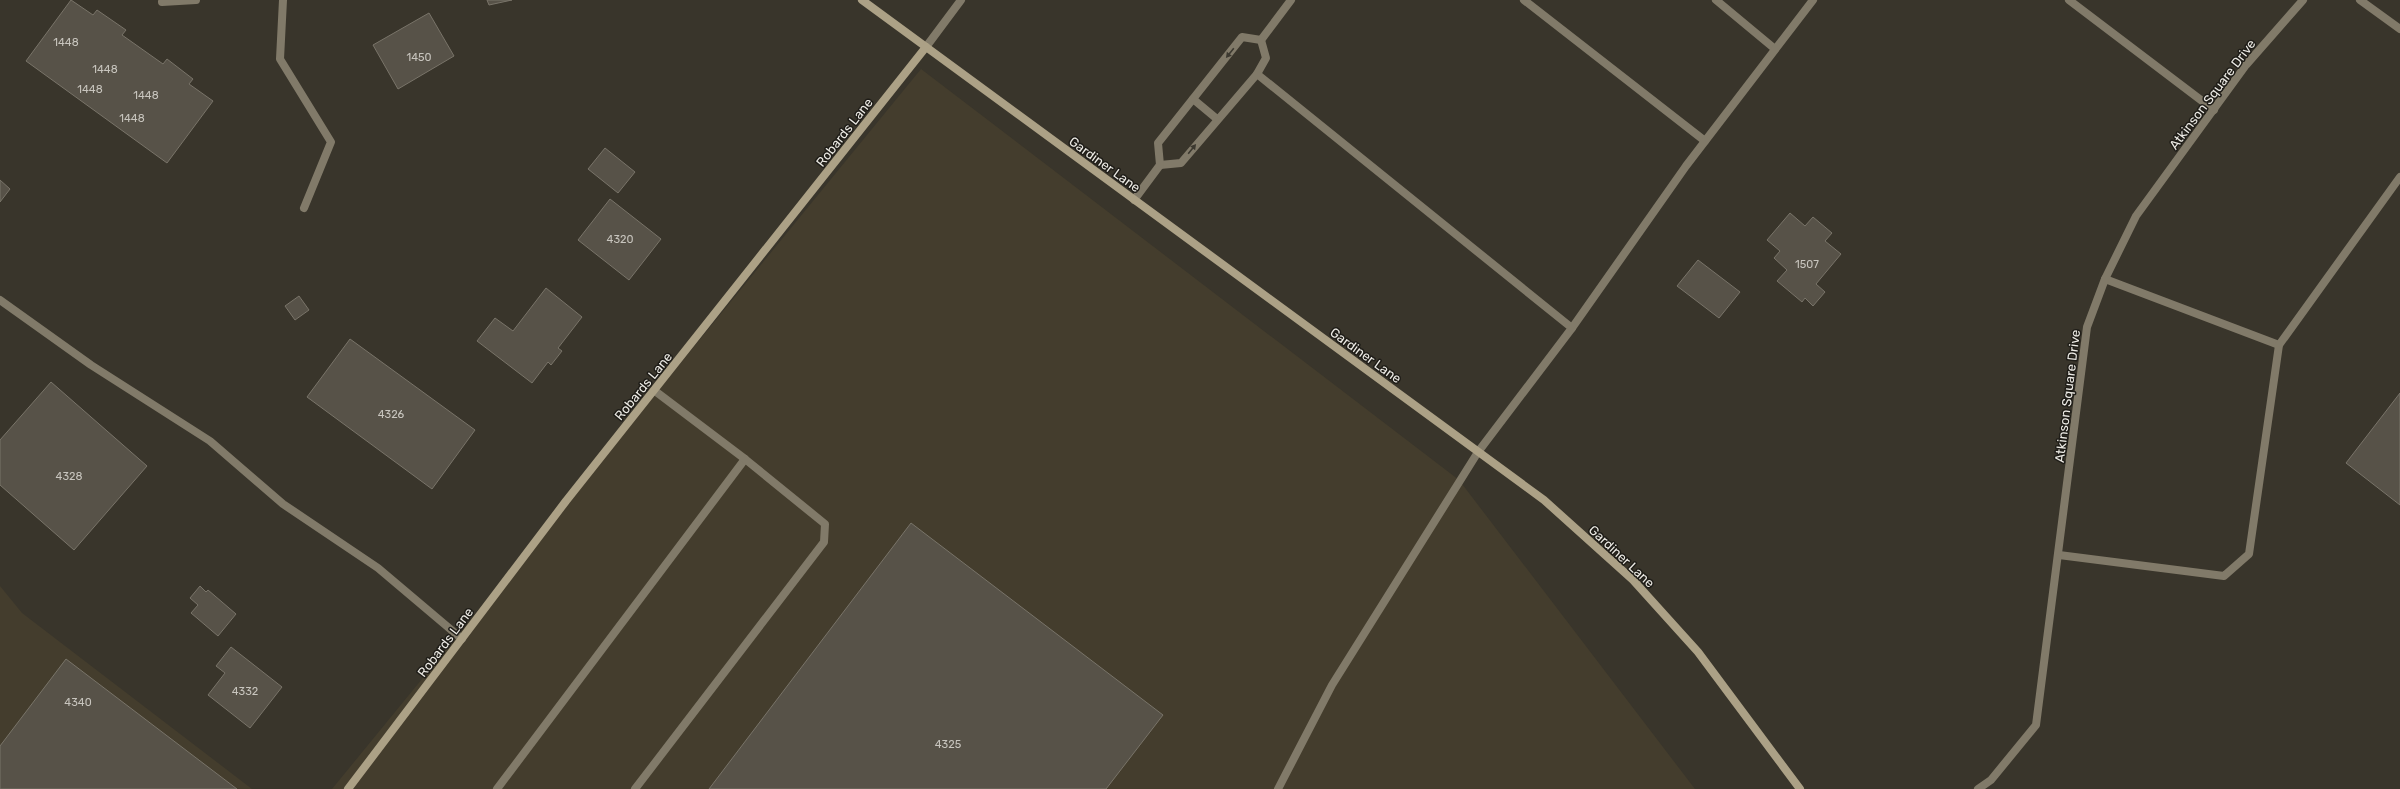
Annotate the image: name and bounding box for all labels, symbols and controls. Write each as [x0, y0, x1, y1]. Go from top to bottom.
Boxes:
house number: 1448 [53, 36, 79, 49]
street label: Atkinson Square Drive [2166, 36, 2259, 152]
one-way arrow [1225, 47, 1234, 58]
house number: 1450 [406, 51, 432, 64]
house number: 1448 [92, 63, 118, 76]
house number: 1448 [77, 83, 103, 96]
house number: 1448 [133, 89, 159, 102]
street label: Robards Lane [813, 95, 876, 170]
house number: 1448 [119, 112, 145, 125]
street label: Gardiner Lane [1066, 134, 1143, 195]
one-way arrow [1188, 144, 1197, 155]
house number: 4320 [607, 233, 633, 246]
house number: 1507 [1795, 258, 1819, 271]
street label: Gardiner Lane [1327, 325, 1404, 386]
street label: Atkinson Square Drive [2052, 329, 2083, 463]
street label: Robards Lane [611, 349, 675, 423]
house number: 4326 [378, 408, 405, 421]
house number: 4328 [56, 470, 82, 483]
street label: Gardiner Lane [1586, 522, 1658, 591]
street label: Robards Lane [414, 605, 476, 680]
house number: 4332 [232, 685, 258, 698]
house number: 4340 [64, 696, 92, 709]
house number: 4325 [935, 738, 962, 751]

